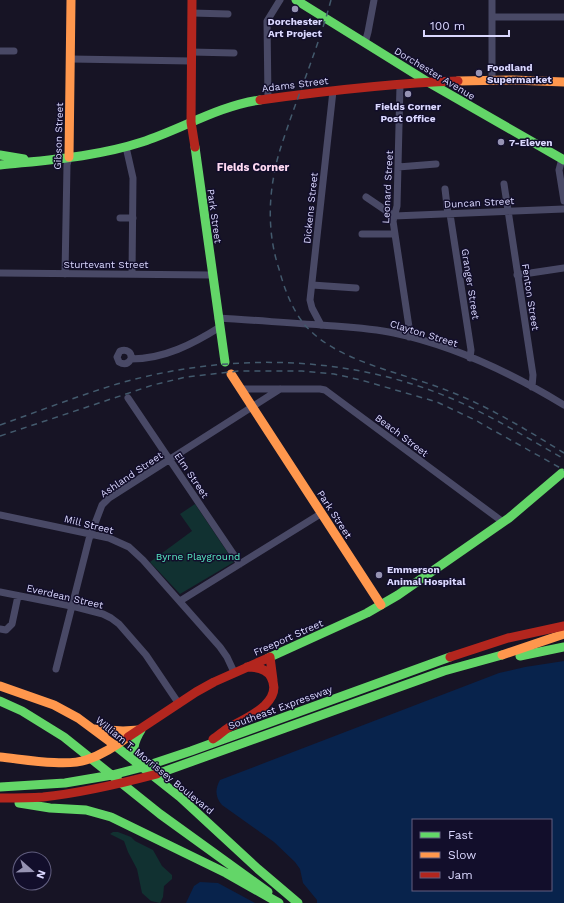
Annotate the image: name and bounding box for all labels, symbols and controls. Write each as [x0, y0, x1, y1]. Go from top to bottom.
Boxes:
marker: Dorchester Art Project [290, 4, 300, 14]
scale bar [424, 12, 509, 38]
place label: Dorchester Art Project [268, 16, 323, 39]
text: 100 m [430, 19, 465, 33]
street label: Dorchester Avenue [392, 45, 477, 102]
place label: Foodland Supermarket [487, 62, 552, 85]
marker: Foodland Supermarket [474, 68, 484, 78]
street label: Adams Street [261, 75, 330, 94]
marker: Fields Corner Post Office [403, 89, 413, 99]
street label: Gibson Street [52, 101, 65, 170]
place label: Fields Corner Post Office [375, 101, 442, 124]
marker: 7-Eleven [496, 137, 506, 147]
place label: 7-Eleven [509, 137, 553, 148]
street label: Leonard Street [380, 149, 395, 224]
district label: Fields Corner [217, 161, 290, 174]
street label: Dickens Street [301, 171, 320, 244]
street label: Park Street [205, 188, 224, 245]
street label: Duncan Street [444, 195, 515, 210]
street label: Granger Street [459, 248, 482, 321]
street label: Sturtevant Street [64, 259, 149, 270]
street label: Fenton Street [520, 263, 541, 332]
street label: Clayton Street [389, 318, 460, 349]
street label: Beach Street [373, 412, 431, 459]
street label: Ashland Street [98, 449, 165, 499]
street label: Elm Street [172, 450, 211, 501]
street label: Park Street [315, 488, 355, 541]
street label: Mill Street [63, 513, 115, 536]
park label: Byrne Playground [156, 551, 240, 562]
place label: Emmerson Animal Hospital [387, 564, 466, 587]
marker: Emmerson Animal Hospital [374, 570, 384, 580]
street label: Everdean Street [25, 582, 105, 611]
street label: Freeport Street [252, 617, 325, 658]
street label: Southeast Expressway [227, 683, 334, 731]
street label: William T. Morrissey Boulevard [94, 714, 216, 816]
legend [412, 819, 552, 891]
text: Fast [448, 828, 473, 842]
text: Slow [448, 848, 476, 862]
north arrow [12, 851, 52, 891]
text: N [33, 868, 48, 880]
text: Jam [448, 868, 473, 882]

